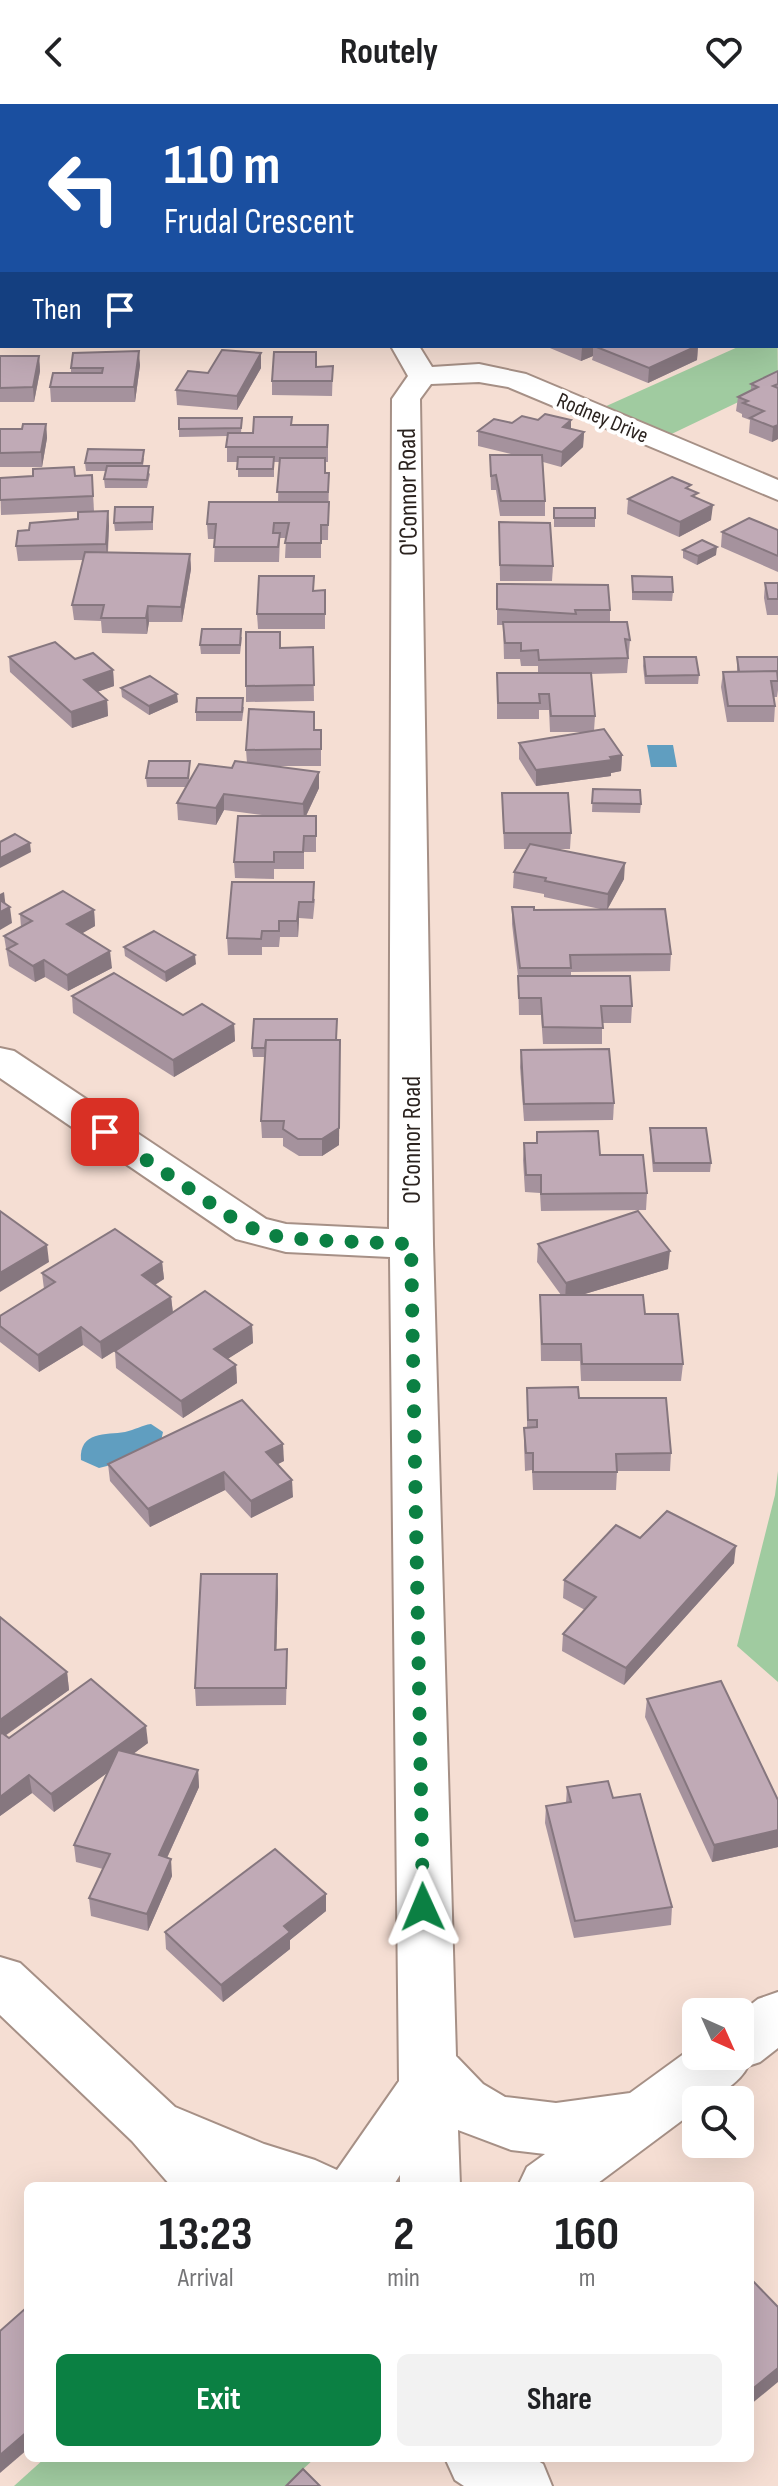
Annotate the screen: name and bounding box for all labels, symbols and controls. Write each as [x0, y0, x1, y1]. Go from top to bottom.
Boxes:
icon: back [32, 30, 76, 74]
icon: heart [702, 30, 746, 74]
text: Routely [340, 31, 438, 74]
text: 110 m [164, 133, 280, 200]
icon: left [32, 136, 136, 240]
text: Frudal Crescent [164, 201, 354, 244]
icon: arrive [98, 288, 142, 332]
text: Then [32, 292, 82, 328]
street label: Rodney Drive [553, 387, 652, 450]
street label: O'Connor Road [392, 428, 425, 556]
street label: O'Connor Road [397, 1076, 428, 1204]
pin [71, 1098, 139, 1166]
icon: arrive [83, 1110, 127, 1154]
position arrow [381, 1865, 465, 1949]
north arrow [682, 1998, 754, 2070]
map controls [682, 1998, 754, 2158]
button: search [682, 2086, 754, 2158]
text: 13:23 [159, 2206, 252, 2263]
text: 2 [393, 2206, 414, 2263]
text: 160 [555, 2206, 619, 2263]
text: Arrival [178, 2263, 234, 2294]
text: min [387, 2263, 420, 2294]
text: m [579, 2263, 595, 2294]
button: Exit [56, 2354, 381, 2446]
button: Share [397, 2354, 722, 2446]

